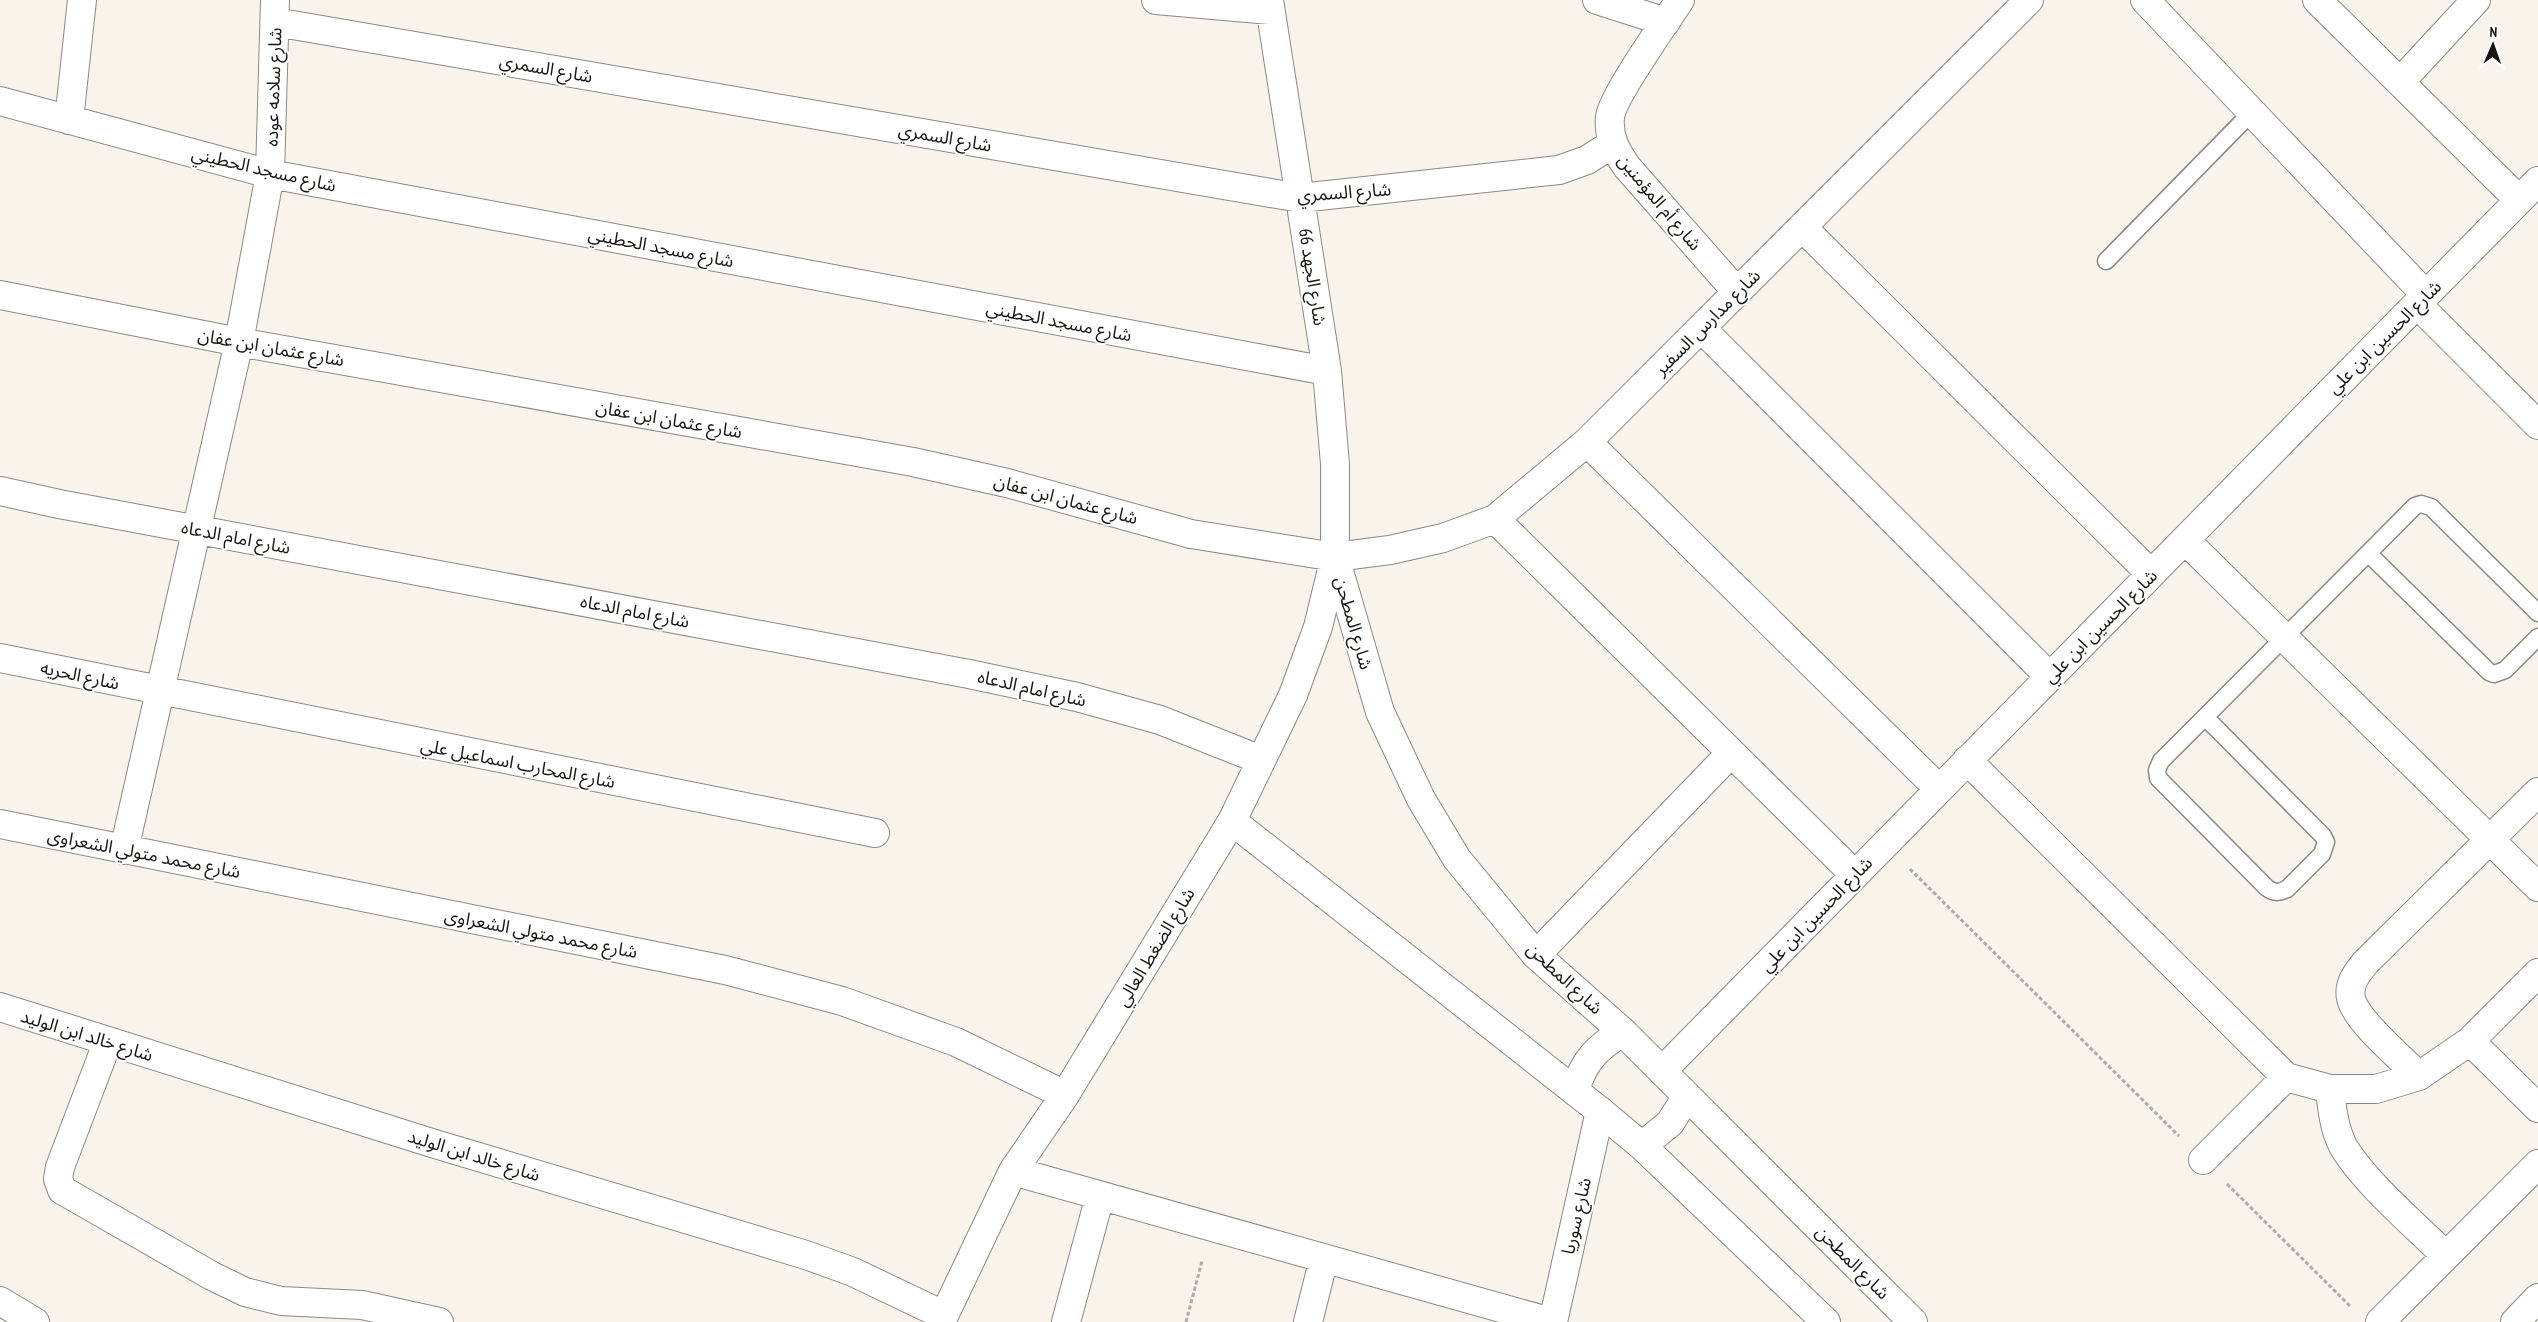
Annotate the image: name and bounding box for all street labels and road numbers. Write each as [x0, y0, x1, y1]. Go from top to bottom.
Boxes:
street label: شارع سلامه عوده [259, 27, 290, 147]
street label: شارع السمري [497, 48, 594, 90]
street label: شارع السمري [896, 117, 993, 159]
street label: شارع مسجد الحطيني [189, 141, 339, 200]
street label: شارع أم المؤمنين [1611, 149, 1707, 257]
street label: شارع السمري [1296, 177, 1392, 210]
street label: شارع مسجد الحطيني [586, 222, 736, 275]
street label: شارع الجهد 66 [1291, 227, 1332, 328]
street label: شارع مدارس السفير [1648, 264, 1767, 383]
street label: شارع الحسين ابن علي [2322, 275, 2448, 401]
street label: شارع مسجد الحطيني [984, 296, 1134, 349]
street label: شارع عثمان ابن عفان [196, 323, 346, 374]
street label: شارع عثمان ابن عفان [594, 395, 744, 446]
street label: شارع عثمان ابن عفان [991, 469, 1140, 532]
street label: شارع امام الدعاه [179, 515, 292, 562]
street label: شارع الحسين ابن علي [2038, 564, 2164, 690]
street label: شارع المطحن [1327, 574, 1378, 673]
street label: شارع امام الدعاه [578, 589, 691, 636]
street label: شارع الحريه [38, 655, 122, 698]
street label: شارع امام الدعاه [975, 664, 1088, 715]
street label: شارع المحارب اسماعيل علي [418, 733, 617, 796]
street label: شارع محمد متولي الشعراوى [45, 823, 243, 886]
street label: شارع الحسين ابن علي [1755, 851, 1879, 979]
street label: شارع الضغط العالي [1110, 883, 1202, 1012]
street label: شارع محمد متولي الشعراوى [442, 903, 640, 966]
street label: شارع المطحن [1520, 937, 1608, 1021]
street label: شارع خالد ابن الوليد [17, 1004, 156, 1069]
street label: شارع خالد ابن الوليد [404, 1124, 543, 1189]
street label: شارع سوريا [1556, 1175, 1599, 1257]
street label: شارع المطحن [1809, 1220, 1895, 1306]

